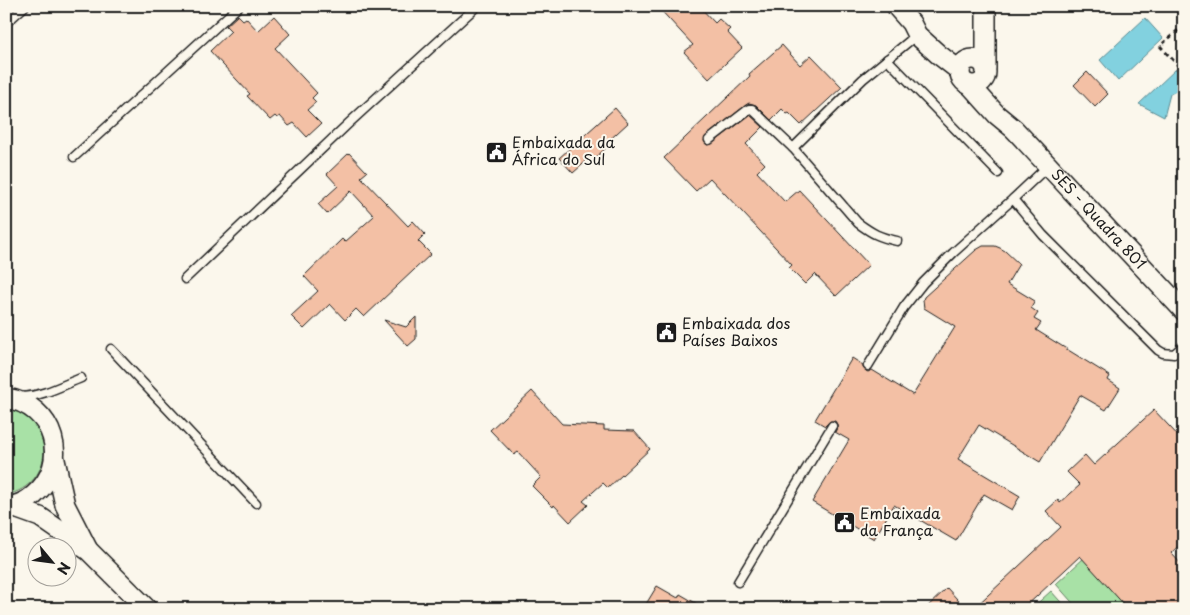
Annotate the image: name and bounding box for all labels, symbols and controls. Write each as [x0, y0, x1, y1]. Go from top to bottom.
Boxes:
place label: Embaixada da África do Sul [512, 130, 616, 170]
public building icon: Embaixada da África do Sul [484, 140, 508, 164]
street label: SES - Quadra 801 [1046, 163, 1152, 274]
place label: Embaixada dos Países Baixos [682, 311, 791, 351]
public building icon: Embaixada dos Países Baixos [654, 321, 678, 345]
place label: Embaixada da França [860, 501, 941, 541]
public building icon: Embaixada da França [832, 511, 856, 535]
north arrow [28, 538, 78, 588]
text: N [52, 559, 76, 578]

